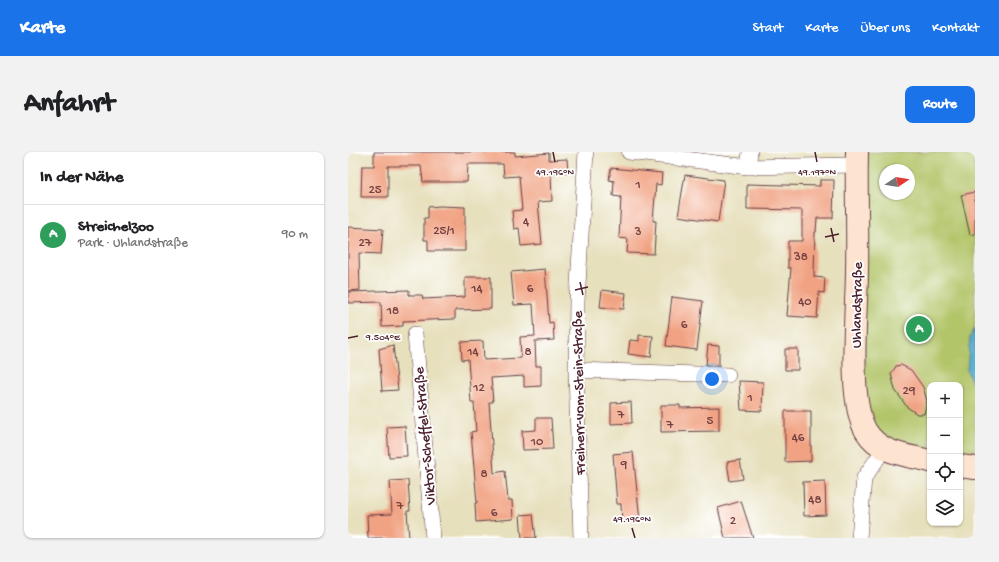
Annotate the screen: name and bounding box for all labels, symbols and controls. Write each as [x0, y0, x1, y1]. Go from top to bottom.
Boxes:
text: Karte [20, 17, 65, 40]
text: Start [753, 20, 783, 37]
text: Karte [805, 20, 839, 37]
text: Über uns [861, 20, 910, 37]
text: Kontakt [932, 20, 979, 37]
button: Route [905, 86, 975, 123]
text: Anfahrt [24, 88, 114, 121]
north arrow [879, 164, 915, 200]
text: 49.196°N [536, 167, 574, 179]
text: 49.197°N [798, 167, 837, 179]
text: In der Nähe [40, 168, 123, 188]
house number: 1 [634, 178, 641, 193]
house number: 25 [368, 183, 382, 198]
house number: 4 [523, 215, 529, 230]
text: Streichelzoo [78, 218, 154, 236]
house number: 25/1 [433, 224, 455, 239]
house number: 3 [634, 225, 642, 240]
text: A [49, 227, 57, 242]
text: 90 m [282, 227, 308, 242]
text: Park · Uhlandstraße [78, 236, 188, 251]
house number: 27 [358, 236, 373, 251]
house number: 38 [793, 250, 808, 265]
street label: Uhlandstraße [848, 261, 868, 348]
house number: 14 [470, 282, 483, 297]
house number: 6 [527, 282, 534, 297]
house number: 40 [798, 295, 812, 310]
house number: 18 [386, 304, 399, 319]
street label: Freiherr-vom-Stein-Straße [570, 310, 590, 476]
pin: A [906, 314, 932, 344]
house number: 6 [681, 318, 688, 333]
text: 9.504°E [365, 332, 401, 344]
house number: 14 [466, 345, 479, 360]
house number: 8 [524, 345, 532, 360]
street label: Viktor-Scheffel-Straße [411, 366, 441, 507]
your location [702, 369, 722, 389]
house number: 12 [472, 381, 485, 396]
map controls [927, 382, 963, 526]
button: + [927, 382, 963, 418]
house number: 29 [903, 384, 916, 399]
house number: 1 [746, 391, 753, 406]
house number: 7 [617, 408, 626, 423]
house number: 5 [707, 414, 714, 429]
house number: 7 [666, 418, 675, 433]
button: − [927, 418, 963, 454]
house number: 46 [792, 431, 805, 446]
house number: 10 [530, 435, 544, 450]
button: locate [927, 454, 963, 490]
house number: 9 [620, 458, 628, 473]
house number: 8 [480, 467, 488, 482]
button: layers [927, 490, 963, 526]
house number: 48 [808, 493, 822, 508]
house number: 7 [396, 499, 405, 514]
house number: 6 [491, 506, 498, 521]
text: 49.196°N [613, 514, 651, 526]
house number: 2 [730, 514, 737, 529]

